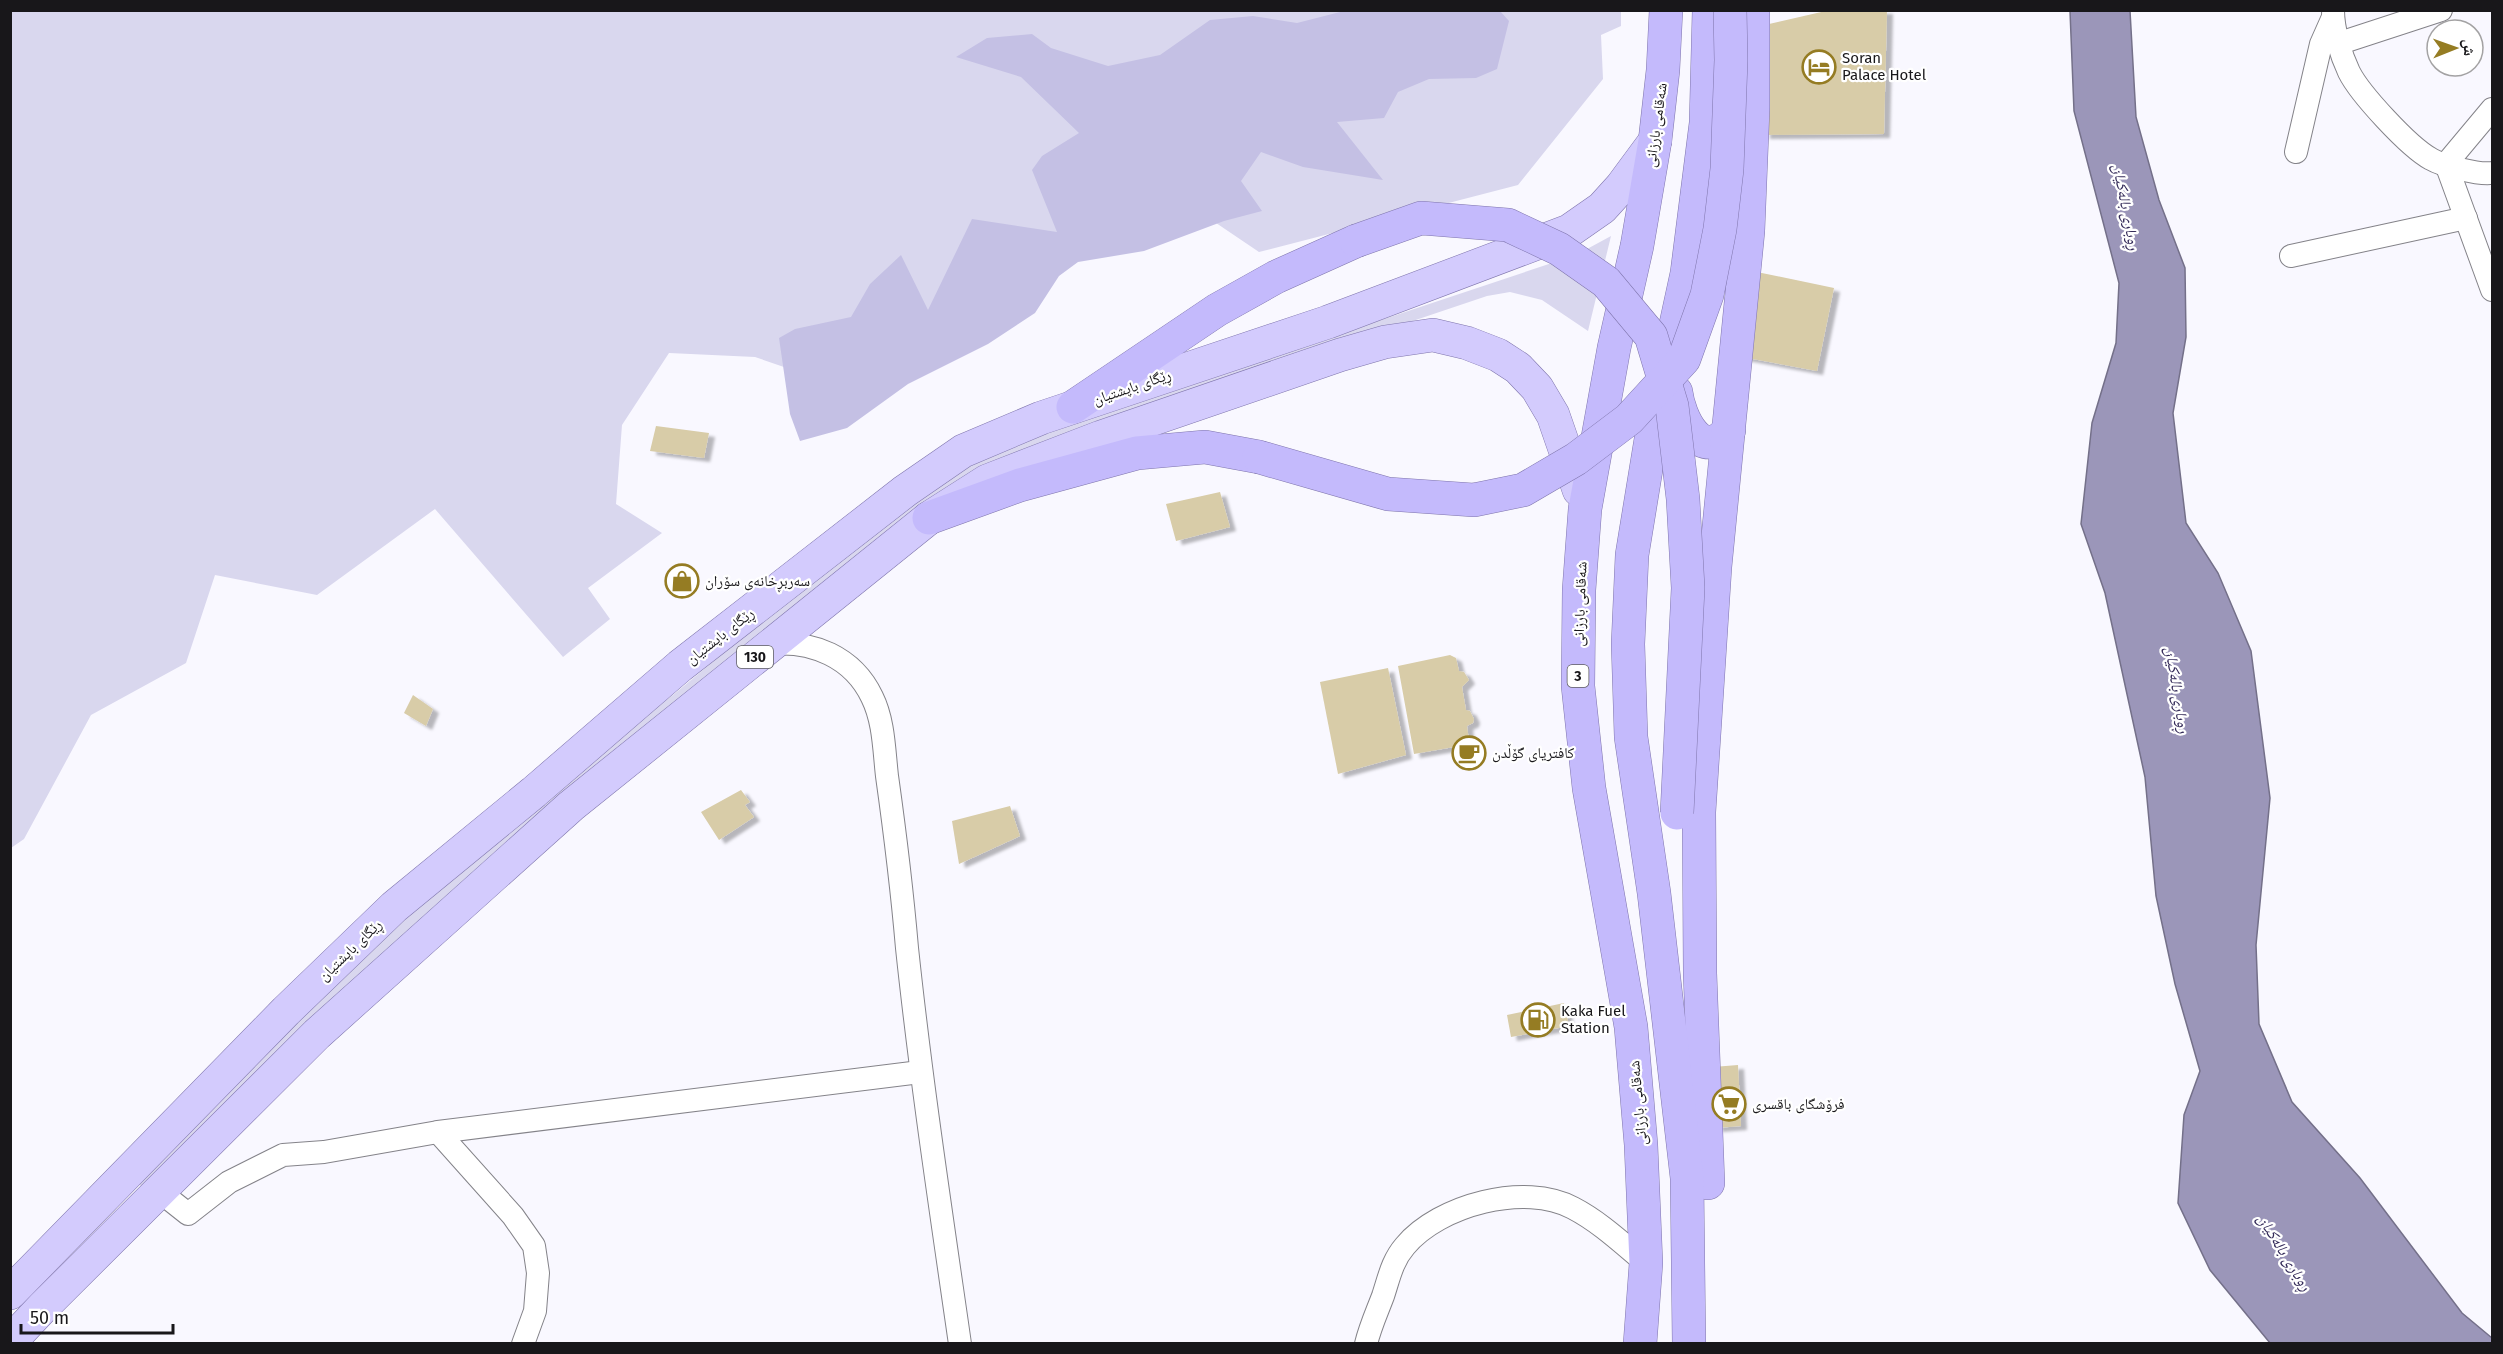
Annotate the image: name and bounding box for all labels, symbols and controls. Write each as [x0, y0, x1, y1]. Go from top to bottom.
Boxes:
north arrow [2425, 18, 2485, 78]
text: ش [2460, 39, 2479, 56]
hotel icon: Soran Palace Hotel [1801, 49, 1837, 85]
place label: Soran Palace Hotel [1842, 49, 1927, 84]
street label: شەقامی بارزانی [1641, 81, 1672, 169]
water label: ڕوباری بالەکیان [2106, 162, 2144, 252]
street label: ڕێگای باپشتیان [1091, 365, 1175, 412]
street label: شەقامی بارزانی [1570, 561, 1591, 647]
shop icon: سەربڕخانەی سۆران [664, 563, 700, 599]
place label: سەربڕخانەی سۆران [705, 572, 810, 593]
street label: ڕێگای باپشتیان [682, 604, 760, 671]
road number: 130 [737, 646, 773, 668]
water label: ڕوباری بالەکیان [2158, 646, 2194, 735]
road number: 3 [1568, 665, 1588, 687]
cafe icon: کافتریای گۆڵدن [1451, 735, 1487, 771]
place label: کافتریای گۆڵدن [1492, 743, 1574, 763]
street label: ڕێگای باپشتیان [315, 915, 388, 987]
fuel station icon: Kaka Fuel Station [1520, 1002, 1556, 1038]
place label: Kaka Fuel Station [1561, 1002, 1626, 1037]
street label: شەقامی بارزانی [1625, 1059, 1652, 1146]
supermarket icon: فرۆشگای باقسری [1711, 1086, 1747, 1122]
place label: فرۆشگای باقسری [1752, 1095, 1845, 1114]
water label: ڕوباری بالەکیان [2251, 1210, 2316, 1296]
scale bar [21, 1297, 172, 1335]
text: 50 m [30, 1307, 69, 1329]

